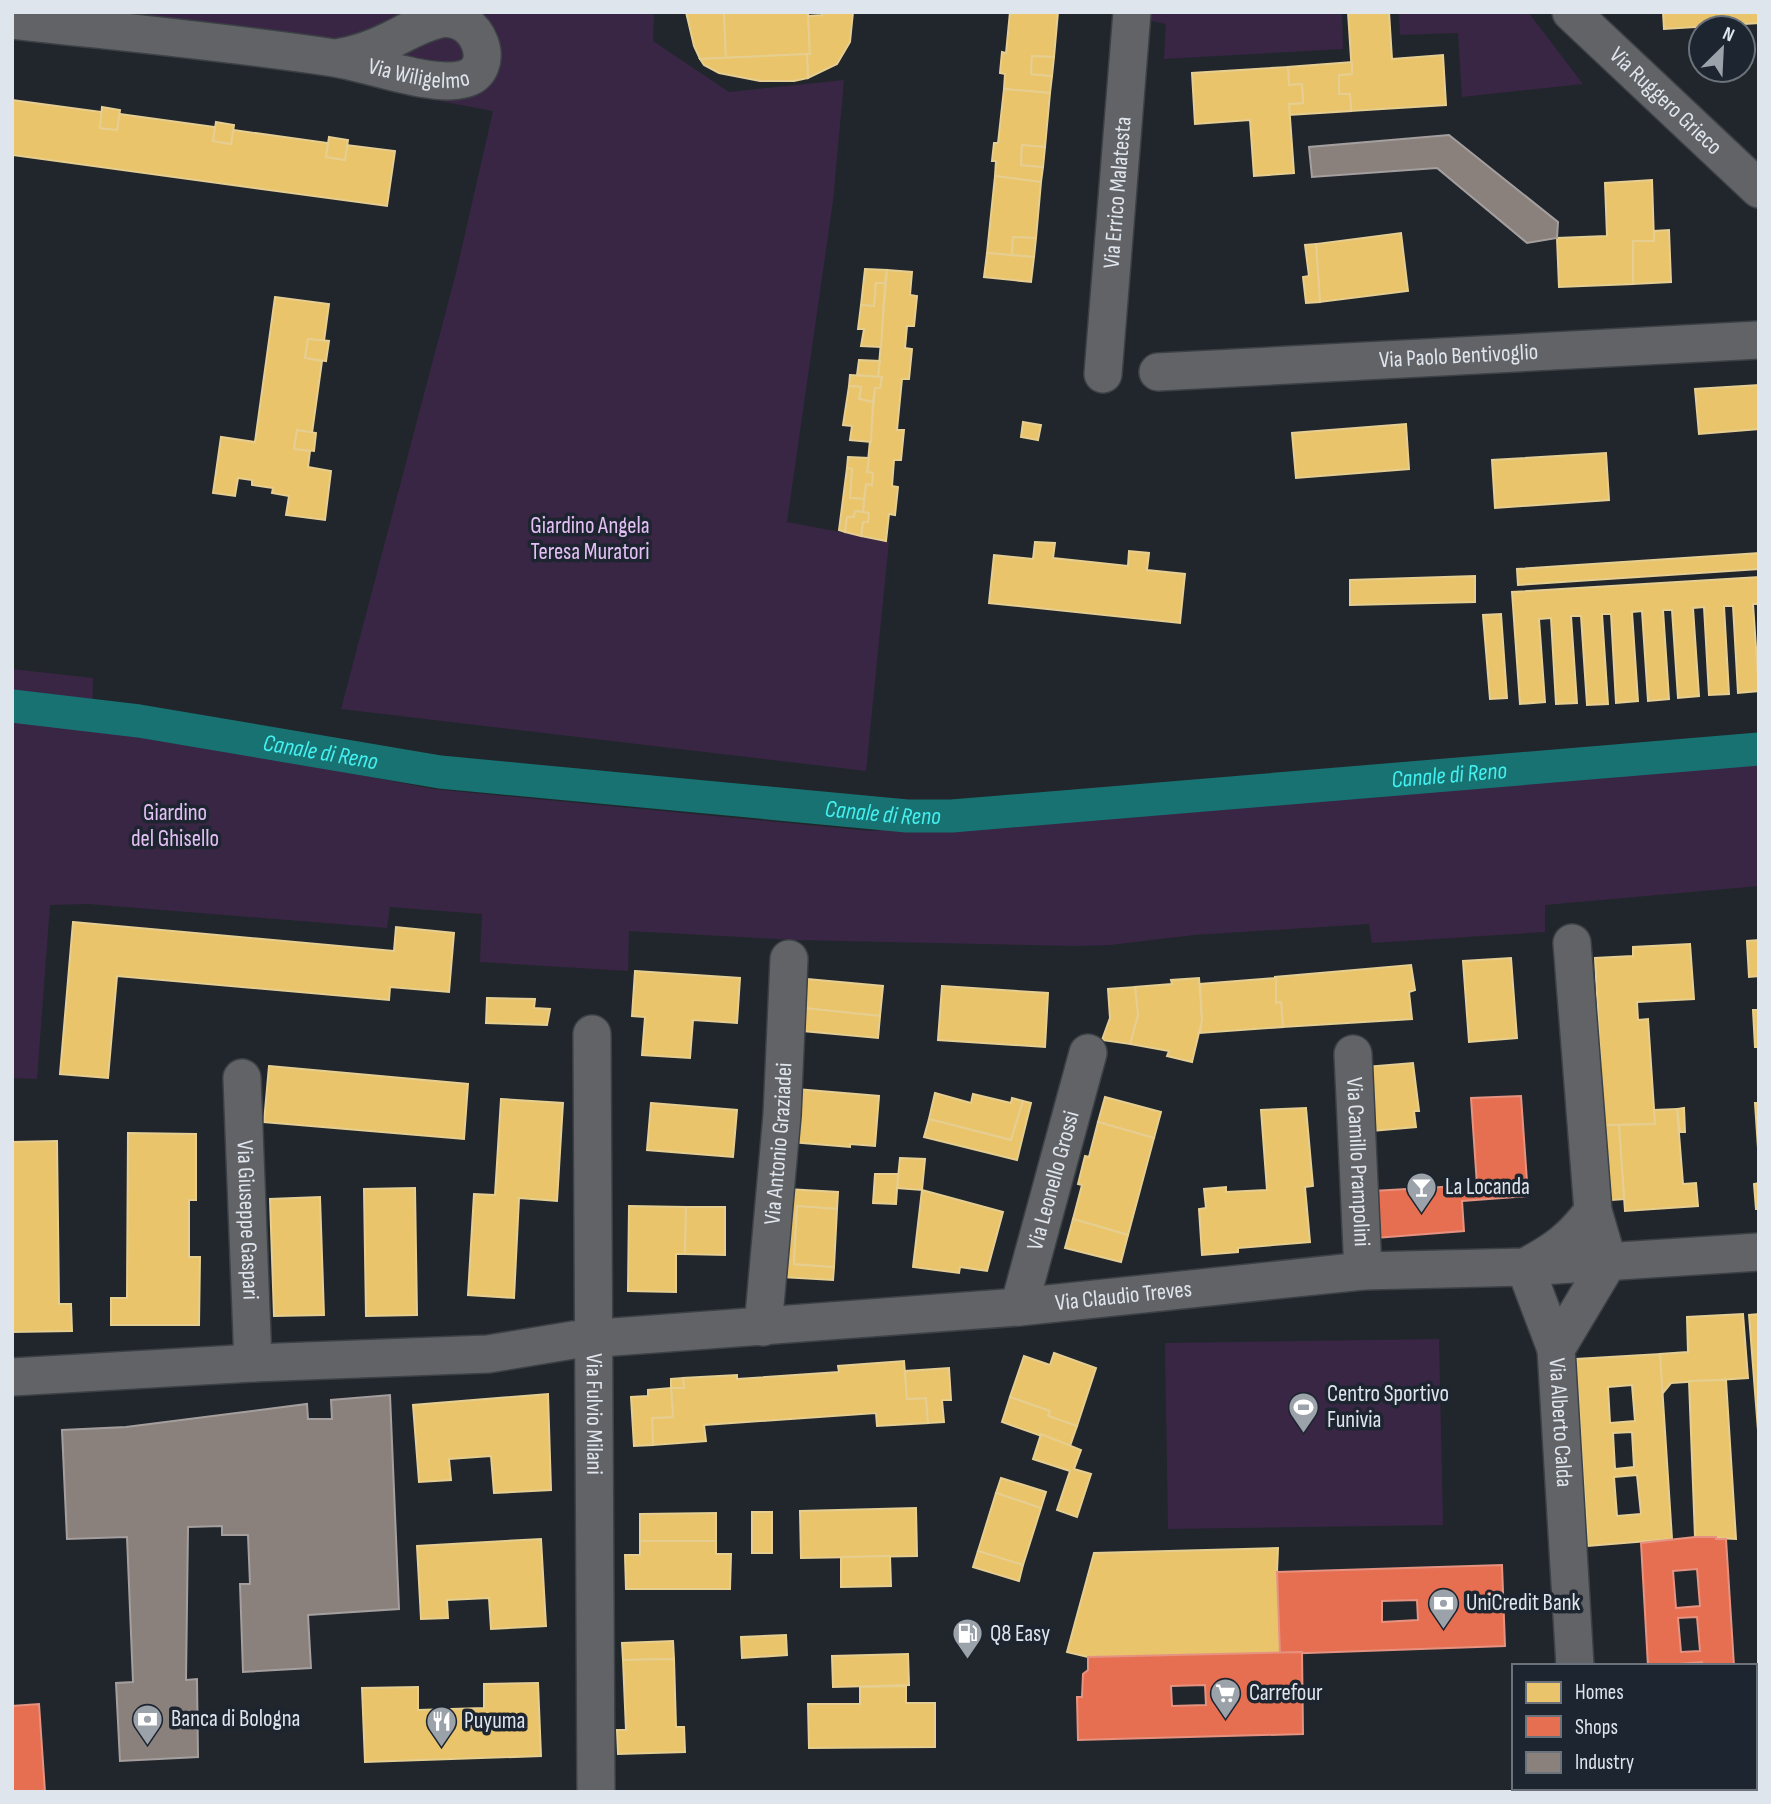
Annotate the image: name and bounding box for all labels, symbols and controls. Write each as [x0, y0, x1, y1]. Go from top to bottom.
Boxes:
north arrow [1687, 14, 1757, 84]
text: N [1719, 22, 1738, 47]
street label: Via Ruggero Grieco [1603, 41, 1728, 161]
street label: Via Wiligelmo [365, 52, 473, 95]
street label: Via Errico Malatesta [1097, 116, 1138, 270]
street label: Via Paolo Bentivoglio [1378, 338, 1539, 374]
park label: Giardino Angela Teresa Muratori [530, 512, 650, 566]
water label: Canale di Reno [261, 728, 380, 776]
water label: Canale di Reno [1390, 755, 1508, 794]
water label: Canale di Reno [824, 794, 941, 831]
park label: Giardino del Ghisello [131, 799, 219, 853]
street label: Via Antonio Graziadei [758, 1062, 798, 1226]
street label: Via Camillo Prampolini [1340, 1077, 1376, 1247]
street label: Via Leonello Grossi [1021, 1108, 1086, 1253]
street label: Via Giuseppe Gaspari [230, 1139, 265, 1300]
bar icon: La Locanda [1405, 1170, 1439, 1214]
place label: La Locanda [1445, 1173, 1530, 1201]
street label: Via Claudio Treves [1054, 1275, 1193, 1317]
street label: Via Fulvio Milani [580, 1353, 608, 1475]
street label: Via Alberto Calda [1543, 1357, 1578, 1488]
place label: Centro Sportivo Funivia [1327, 1380, 1449, 1434]
sports icon: Centro Sportivo Funivia [1287, 1390, 1321, 1434]
bank icon: UniCredit Bank [1426, 1586, 1460, 1630]
place label: UniCredit Bank [1466, 1589, 1581, 1617]
fuel station icon: Q8 Easy [950, 1617, 984, 1661]
place label: Q8 Easy [990, 1620, 1050, 1648]
legend [1512, 1664, 1757, 1790]
supermarket icon: Carrefour [1209, 1676, 1243, 1720]
place label: Carrefour [1249, 1679, 1323, 1707]
text: Homes [1575, 1680, 1624, 1705]
bank icon: Banca di Bologna [131, 1702, 165, 1746]
restaurant icon: Puyuma [424, 1704, 458, 1748]
place label: Banca di Bologna [171, 1705, 300, 1733]
place label: Puyuma [464, 1707, 525, 1735]
text: Shops [1575, 1715, 1618, 1740]
text: Industry [1575, 1750, 1634, 1775]

